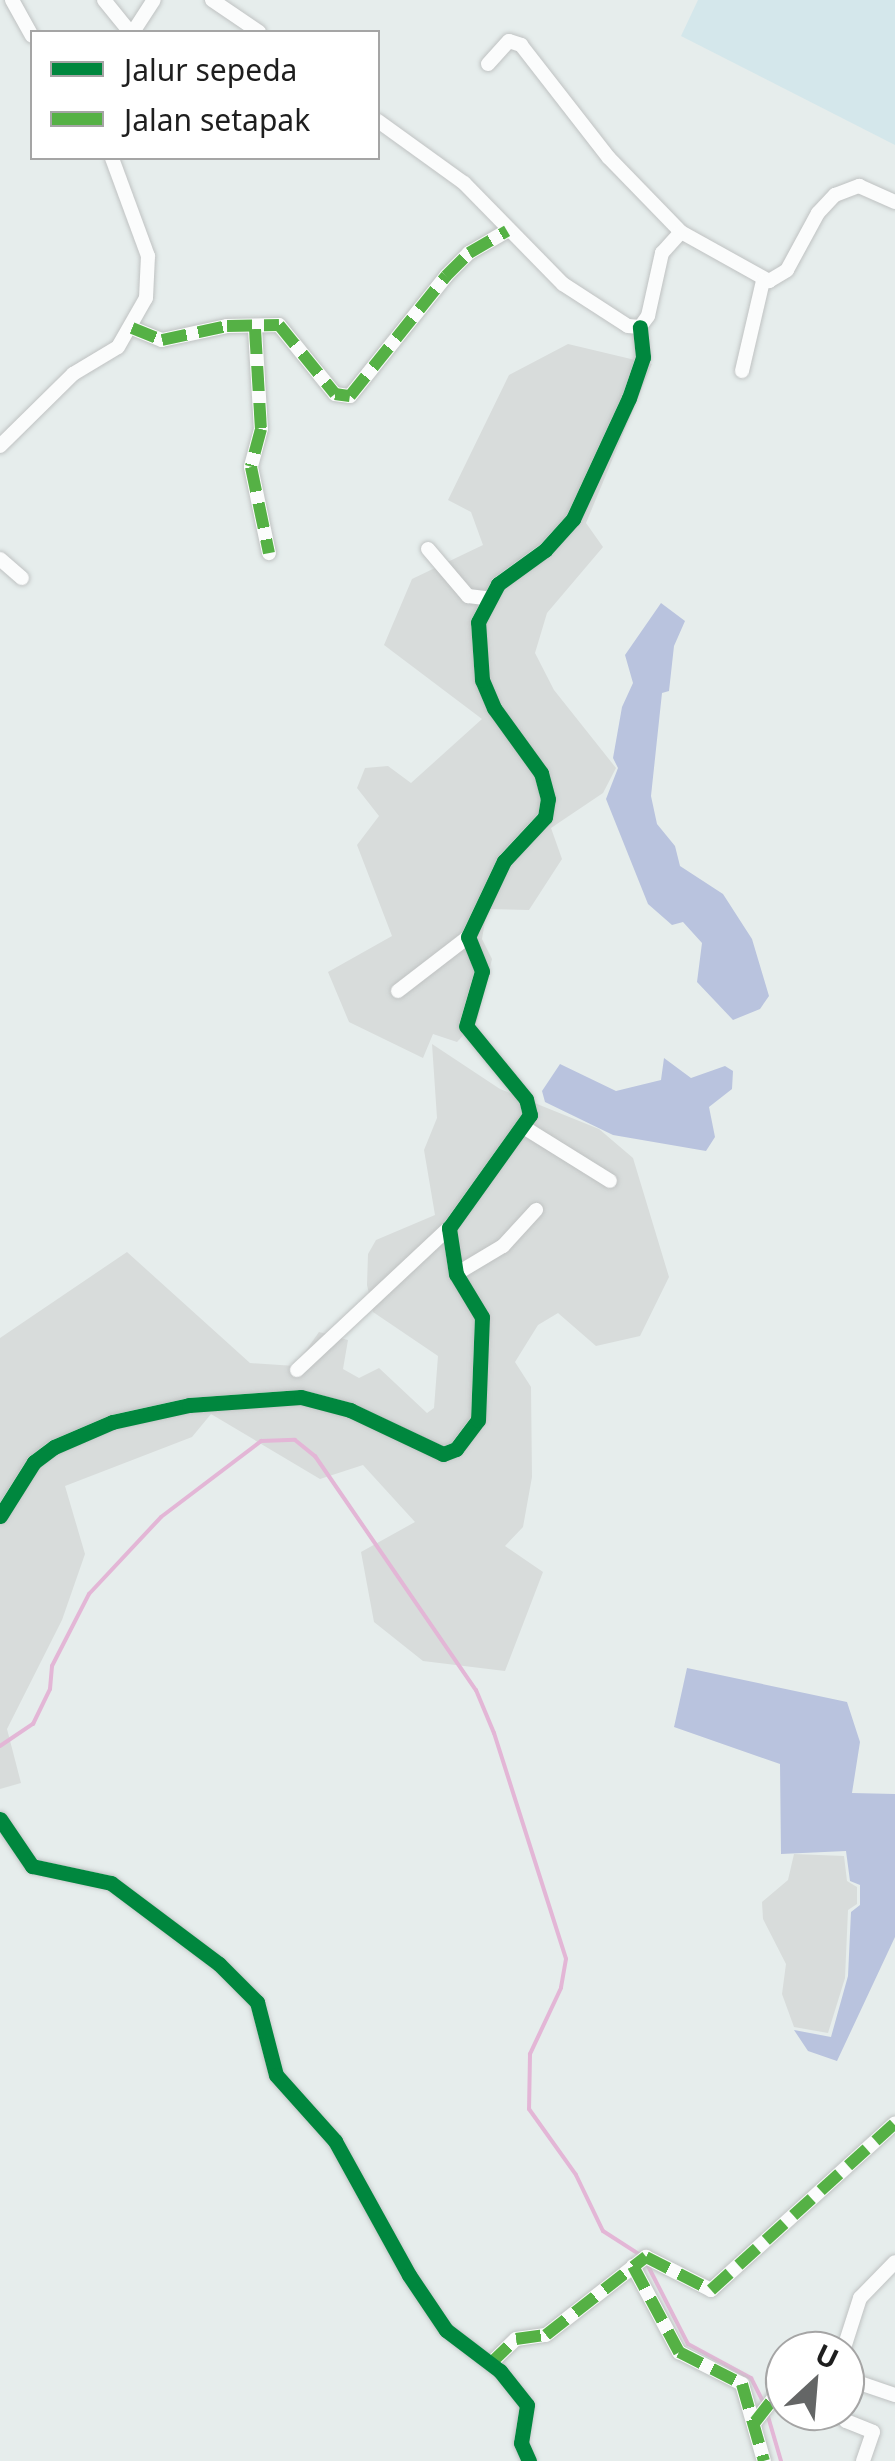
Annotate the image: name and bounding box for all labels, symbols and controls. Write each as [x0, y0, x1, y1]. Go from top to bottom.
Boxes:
legend [30, 30, 380, 160]
text: Jalur sepeda [124, 49, 297, 90]
text: Jalan setapak [124, 99, 310, 140]
north arrow [765, 2331, 865, 2431]
text: U [809, 2334, 845, 2378]

